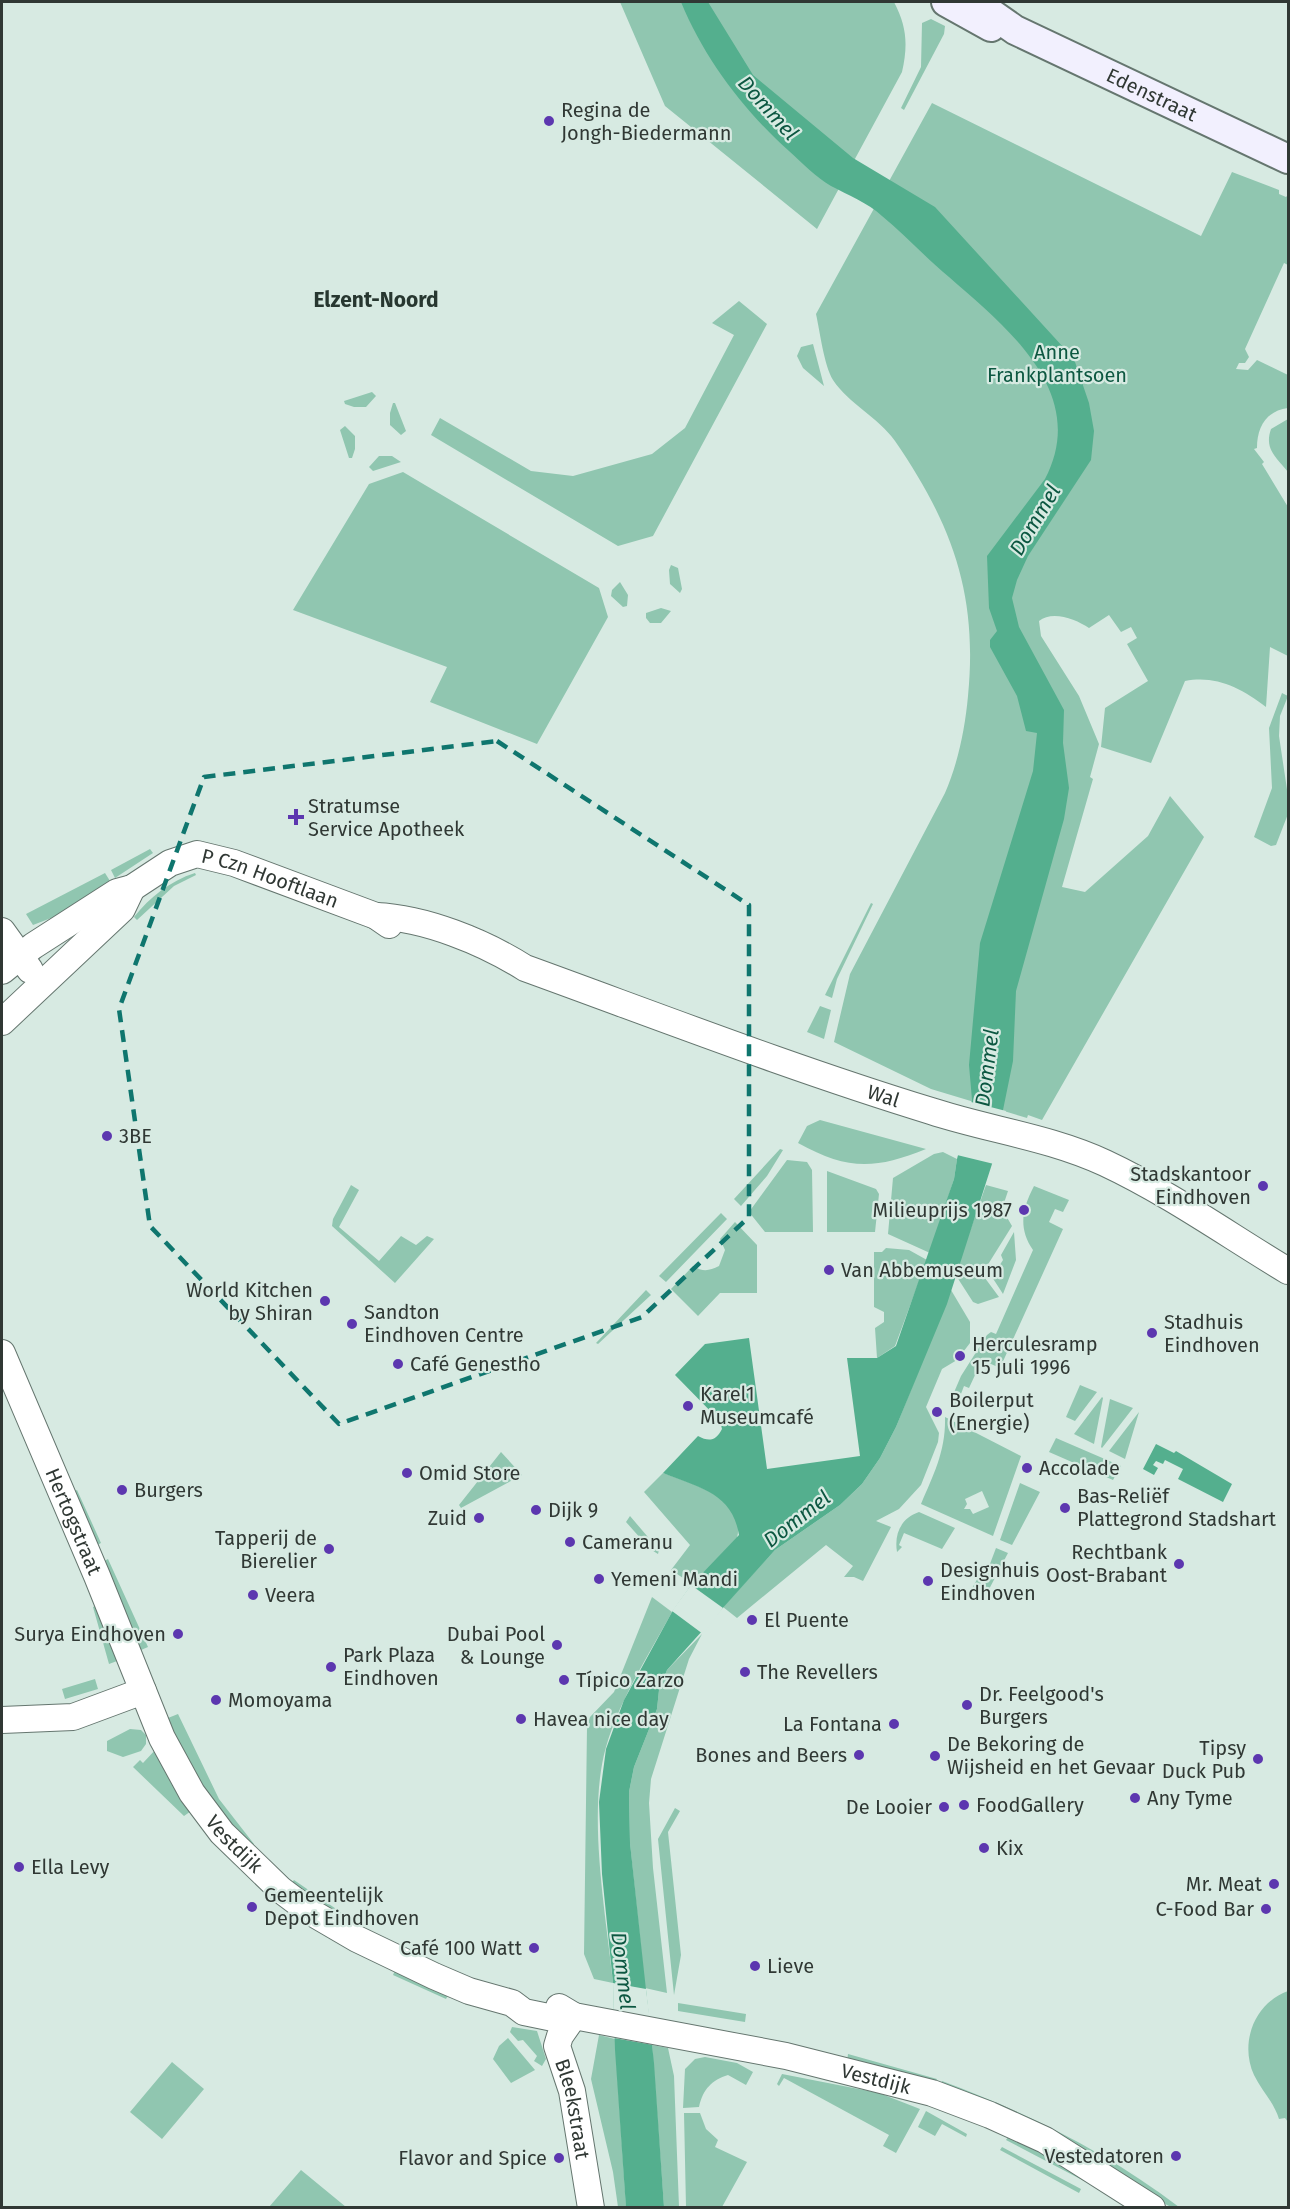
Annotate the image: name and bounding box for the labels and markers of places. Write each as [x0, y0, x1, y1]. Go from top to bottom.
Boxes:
place label: Regina de Jongh-Biedermann [561, 98, 731, 145]
marker: Regina de Jongh-Biedermann [542, 114, 556, 128]
place label: Stratumse Service Apotheek [308, 794, 465, 841]
marker: Stratumse Service Apotheek [289, 810, 303, 824]
place label: 3BE [119, 1124, 152, 1148]
marker: 3BE [100, 1129, 114, 1143]
place label: Stadskantoor Eindhoven [1130, 1162, 1251, 1209]
marker: Stadskantoor Eindhoven [1256, 1179, 1270, 1193]
place label: Milieuprijs 1987 [873, 1198, 1012, 1222]
marker: Milieuprijs 1987 [1017, 1203, 1031, 1217]
place label: Van Abbemuseum [841, 1258, 1003, 1282]
marker: Van Abbemuseum [822, 1263, 836, 1277]
place label: World Kitchen by Shiran [186, 1278, 313, 1325]
marker: World Kitchen by Shiran [318, 1294, 332, 1308]
place label: Sandton Eindhoven Centre [364, 1300, 524, 1347]
place label: Stadhuis Eindhoven [1164, 1310, 1260, 1357]
marker: Sandton Eindhoven Centre [345, 1317, 359, 1331]
marker: Stadhuis Eindhoven [1145, 1326, 1159, 1340]
place label: Herculesramp 15 juli 1996 [972, 1332, 1098, 1379]
marker: Herculesramp 15 juli 1996 [953, 1349, 967, 1363]
place label: Café Genestho [410, 1352, 541, 1376]
marker: Café Genestho [391, 1357, 405, 1371]
place label: Karel1 Museumcafé [700, 1382, 814, 1429]
place label: Boilerput (Energie) [949, 1388, 1034, 1435]
marker: Karel1 Museumcafé [681, 1399, 695, 1413]
marker: Boilerput (Energie) [930, 1405, 944, 1419]
place label: Accolade [1039, 1456, 1120, 1480]
place label: Omid Store [419, 1461, 520, 1485]
marker: Accolade [1020, 1461, 1034, 1475]
marker: Omid Store [400, 1466, 414, 1480]
place label: Burgers [134, 1478, 203, 1502]
marker: Burgers [115, 1483, 129, 1497]
place label: Bas-Reliëf Plattegrond Stadshart [1077, 1484, 1277, 1531]
place label: Dijk 9 [548, 1498, 598, 1522]
marker: Bas-Reliëf Plattegrond Stadshart [1058, 1501, 1072, 1515]
marker: Dijk 9 [529, 1503, 543, 1517]
place label: Zuid [428, 1506, 467, 1530]
marker: Zuid [472, 1511, 486, 1525]
place label: Tapperij de Bierelier [215, 1526, 317, 1573]
place label: Cameranu [582, 1530, 673, 1554]
marker: Cameranu [563, 1535, 577, 1549]
place label: Rechtbank Oost-Brabant [1046, 1540, 1168, 1587]
marker: Tapperij de Bierelier [322, 1542, 336, 1556]
marker: Rechtbank Oost-Brabant [1172, 1557, 1186, 1571]
place label: Designhuis Eindhoven [940, 1558, 1039, 1605]
place label: Yemeni Mandi [611, 1567, 738, 1591]
marker: Yemeni Mandi [592, 1572, 606, 1586]
marker: Designhuis Eindhoven [921, 1574, 935, 1588]
place label: Veera [265, 1583, 315, 1607]
marker: Veera [246, 1588, 260, 1602]
place label: El Puente [764, 1608, 849, 1632]
marker: El Puente [745, 1613, 759, 1627]
place label: Surya Eindhoven [14, 1622, 166, 1646]
place label: Dubai Pool & Lounge [447, 1622, 545, 1669]
marker: Surya Eindhoven [171, 1627, 185, 1641]
marker: Dubai Pool & Lounge [550, 1638, 564, 1652]
place label: Park Plaza Eindhoven [343, 1643, 439, 1690]
marker: Park Plaza Eindhoven [324, 1660, 338, 1674]
place label: The Revellers [757, 1660, 878, 1684]
marker: The Revellers [738, 1665, 752, 1679]
place label: Típico Zarzo [576, 1668, 684, 1692]
marker: Típico Zarzo [557, 1673, 571, 1687]
place label: Dr. Feelgood's Burgers [979, 1682, 1104, 1729]
place label: Momoyama [228, 1688, 332, 1712]
marker: Momoyama [209, 1693, 223, 1707]
marker: Dr. Feelgood's Burgers [960, 1698, 974, 1712]
place label: Havea nice day [533, 1707, 669, 1731]
marker: Havea nice day [514, 1712, 528, 1726]
place label: La Fontana [783, 1712, 882, 1736]
marker: La Fontana [887, 1717, 901, 1731]
place label: De Bekoring de Wijsheid en het Gevaar [947, 1732, 1155, 1779]
place label: Tipsy Duck Pub [1162, 1736, 1246, 1783]
place label: Bones and Beers [695, 1743, 847, 1767]
marker: Bones and Beers [852, 1748, 866, 1762]
marker: De Bekoring de Wijsheid en het Gevaar [928, 1749, 942, 1763]
marker: Tipsy Duck Pub [1251, 1752, 1265, 1766]
place label: Any Tyme [1147, 1786, 1233, 1810]
marker: Any Tyme [1128, 1791, 1142, 1805]
place label: FoodGallery [976, 1793, 1084, 1817]
place label: De Looier [846, 1795, 932, 1819]
marker: FoodGallery [957, 1798, 971, 1812]
marker: De Looier [937, 1800, 951, 1814]
place label: Kix [996, 1836, 1023, 1860]
marker: Kix [977, 1841, 991, 1855]
place label: Ella Levy [31, 1855, 109, 1879]
marker: Ella Levy [12, 1860, 26, 1874]
place label: Mr. Meat [1186, 1872, 1263, 1896]
marker: Mr. Meat [1267, 1877, 1281, 1891]
place label: Gemeentelijk Depot Eindhoven [264, 1883, 420, 1930]
place label: C-Food Bar [1155, 1897, 1254, 1921]
marker: Gemeentelijk Depot Eindhoven [245, 1900, 259, 1914]
marker: C-Food Bar [1259, 1902, 1273, 1916]
place label: Café 100 Watt [400, 1936, 523, 1960]
marker: Café 100 Watt [527, 1941, 541, 1955]
place label: Lieve [767, 1954, 814, 1978]
marker: Lieve [748, 1959, 762, 1973]
place label: Vestedatoren [1044, 2144, 1164, 2168]
place label: Flavor and Spice [398, 2146, 547, 2170]
marker: Vestedatoren [1169, 2149, 1183, 2163]
marker: Flavor and Spice [552, 2151, 566, 2165]

